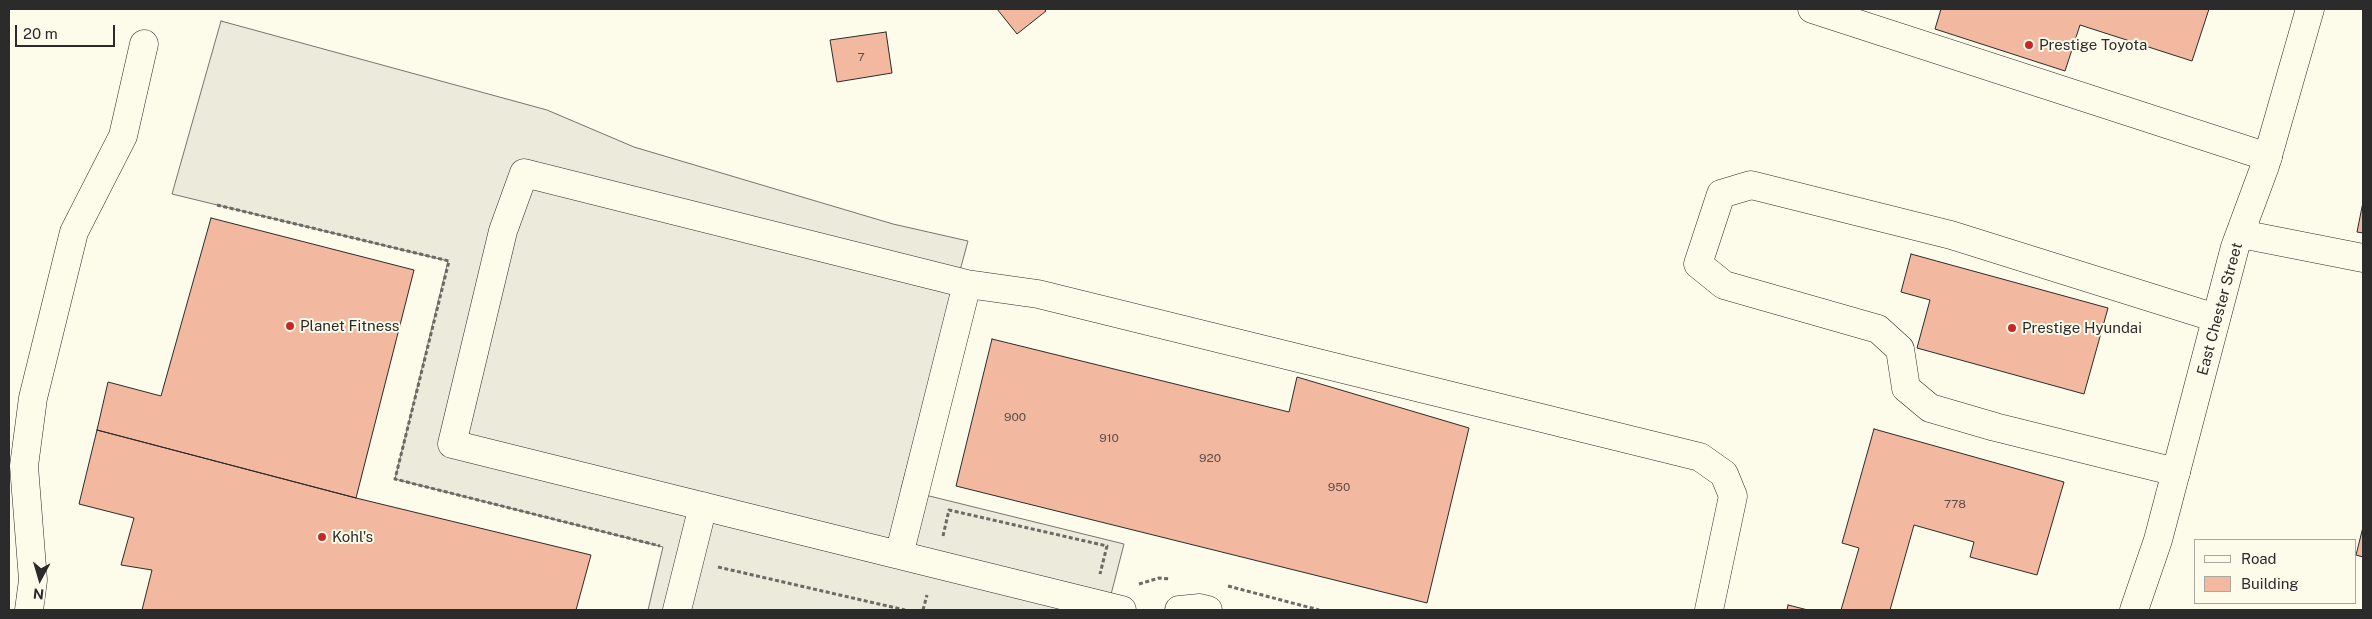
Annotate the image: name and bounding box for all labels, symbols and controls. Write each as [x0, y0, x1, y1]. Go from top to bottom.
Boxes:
scale bar [18, 15, 118, 47]
text: 20 m [23, 25, 58, 42]
place label: Prestige Toyota [2039, 36, 2147, 54]
marker: Prestige Toyota [2023, 39, 2035, 51]
house number: 7 [857, 50, 865, 64]
street label: East Chester Street [2194, 241, 2246, 377]
place label: Planet Fitness [300, 317, 399, 335]
place label: Prestige Hyundai [2022, 319, 2142, 337]
marker: Planet Fitness [284, 320, 296, 332]
marker: Prestige Hyundai [2006, 322, 2018, 334]
house number: 900 [1004, 410, 1026, 424]
house number: 910 [1099, 431, 1119, 445]
house number: 920 [1199, 451, 1221, 465]
house number: 950 [1328, 480, 1350, 494]
house number: 778 [1944, 497, 1966, 511]
place label: Kohl's [332, 528, 373, 546]
marker: Kohl's [316, 531, 328, 543]
legend [2194, 539, 2357, 604]
text: Road [2241, 550, 2277, 567]
north arrow [15, 554, 65, 604]
text: Building [2241, 575, 2299, 592]
text: N [32, 585, 45, 602]

